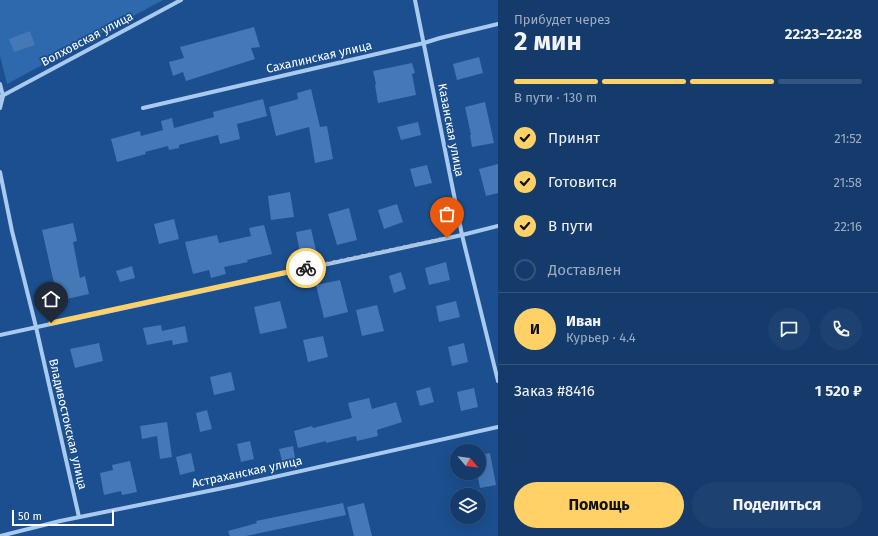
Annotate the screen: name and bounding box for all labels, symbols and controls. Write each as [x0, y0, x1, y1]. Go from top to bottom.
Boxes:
street label: Волховская улица [39, 9, 135, 69]
text: Прибудет через [514, 12, 611, 27]
text: 22:23–22:28 [785, 25, 862, 43]
text: 2 мин [514, 26, 582, 57]
street label: Сахалинская улица [265, 38, 373, 76]
street label: Казанская улица [435, 82, 467, 178]
text: В пути · 130 m [514, 90, 597, 105]
icon: check [514, 127, 536, 149]
text: Принят [548, 129, 600, 147]
text: 21:52 [834, 131, 862, 146]
icon: check [514, 171, 536, 193]
text: Готовится [548, 173, 617, 191]
text: 21:58 [833, 175, 862, 190]
pin [430, 197, 464, 238]
icon: bag [436, 203, 458, 225]
icon: check [514, 215, 536, 237]
text: В пути [548, 217, 593, 235]
text: 22:16 [834, 219, 862, 234]
courier [286, 248, 326, 288]
icon: bike [295, 257, 317, 279]
text: Доставлен [548, 261, 621, 279]
pin [34, 282, 68, 323]
icon: home [40, 288, 62, 310]
button: chat [768, 308, 810, 350]
button: phone [820, 308, 862, 350]
text: Иван [566, 312, 601, 330]
text: И [530, 320, 540, 338]
text: Курьер · 4.4 [566, 330, 636, 345]
street label: Владивостокская улица [46, 357, 90, 491]
text: Заказ #8416 [514, 382, 595, 400]
text: 1 520 ₽ [815, 382, 862, 400]
north arrow [450, 444, 486, 480]
map controls [450, 444, 486, 524]
street label: Астраханская улица [191, 453, 303, 491]
button: Помощь [514, 482, 684, 528]
button: Поделиться [692, 482, 862, 528]
button: layers [450, 488, 486, 524]
scale bar [12, 508, 114, 527]
text: 50 m [18, 510, 42, 523]

